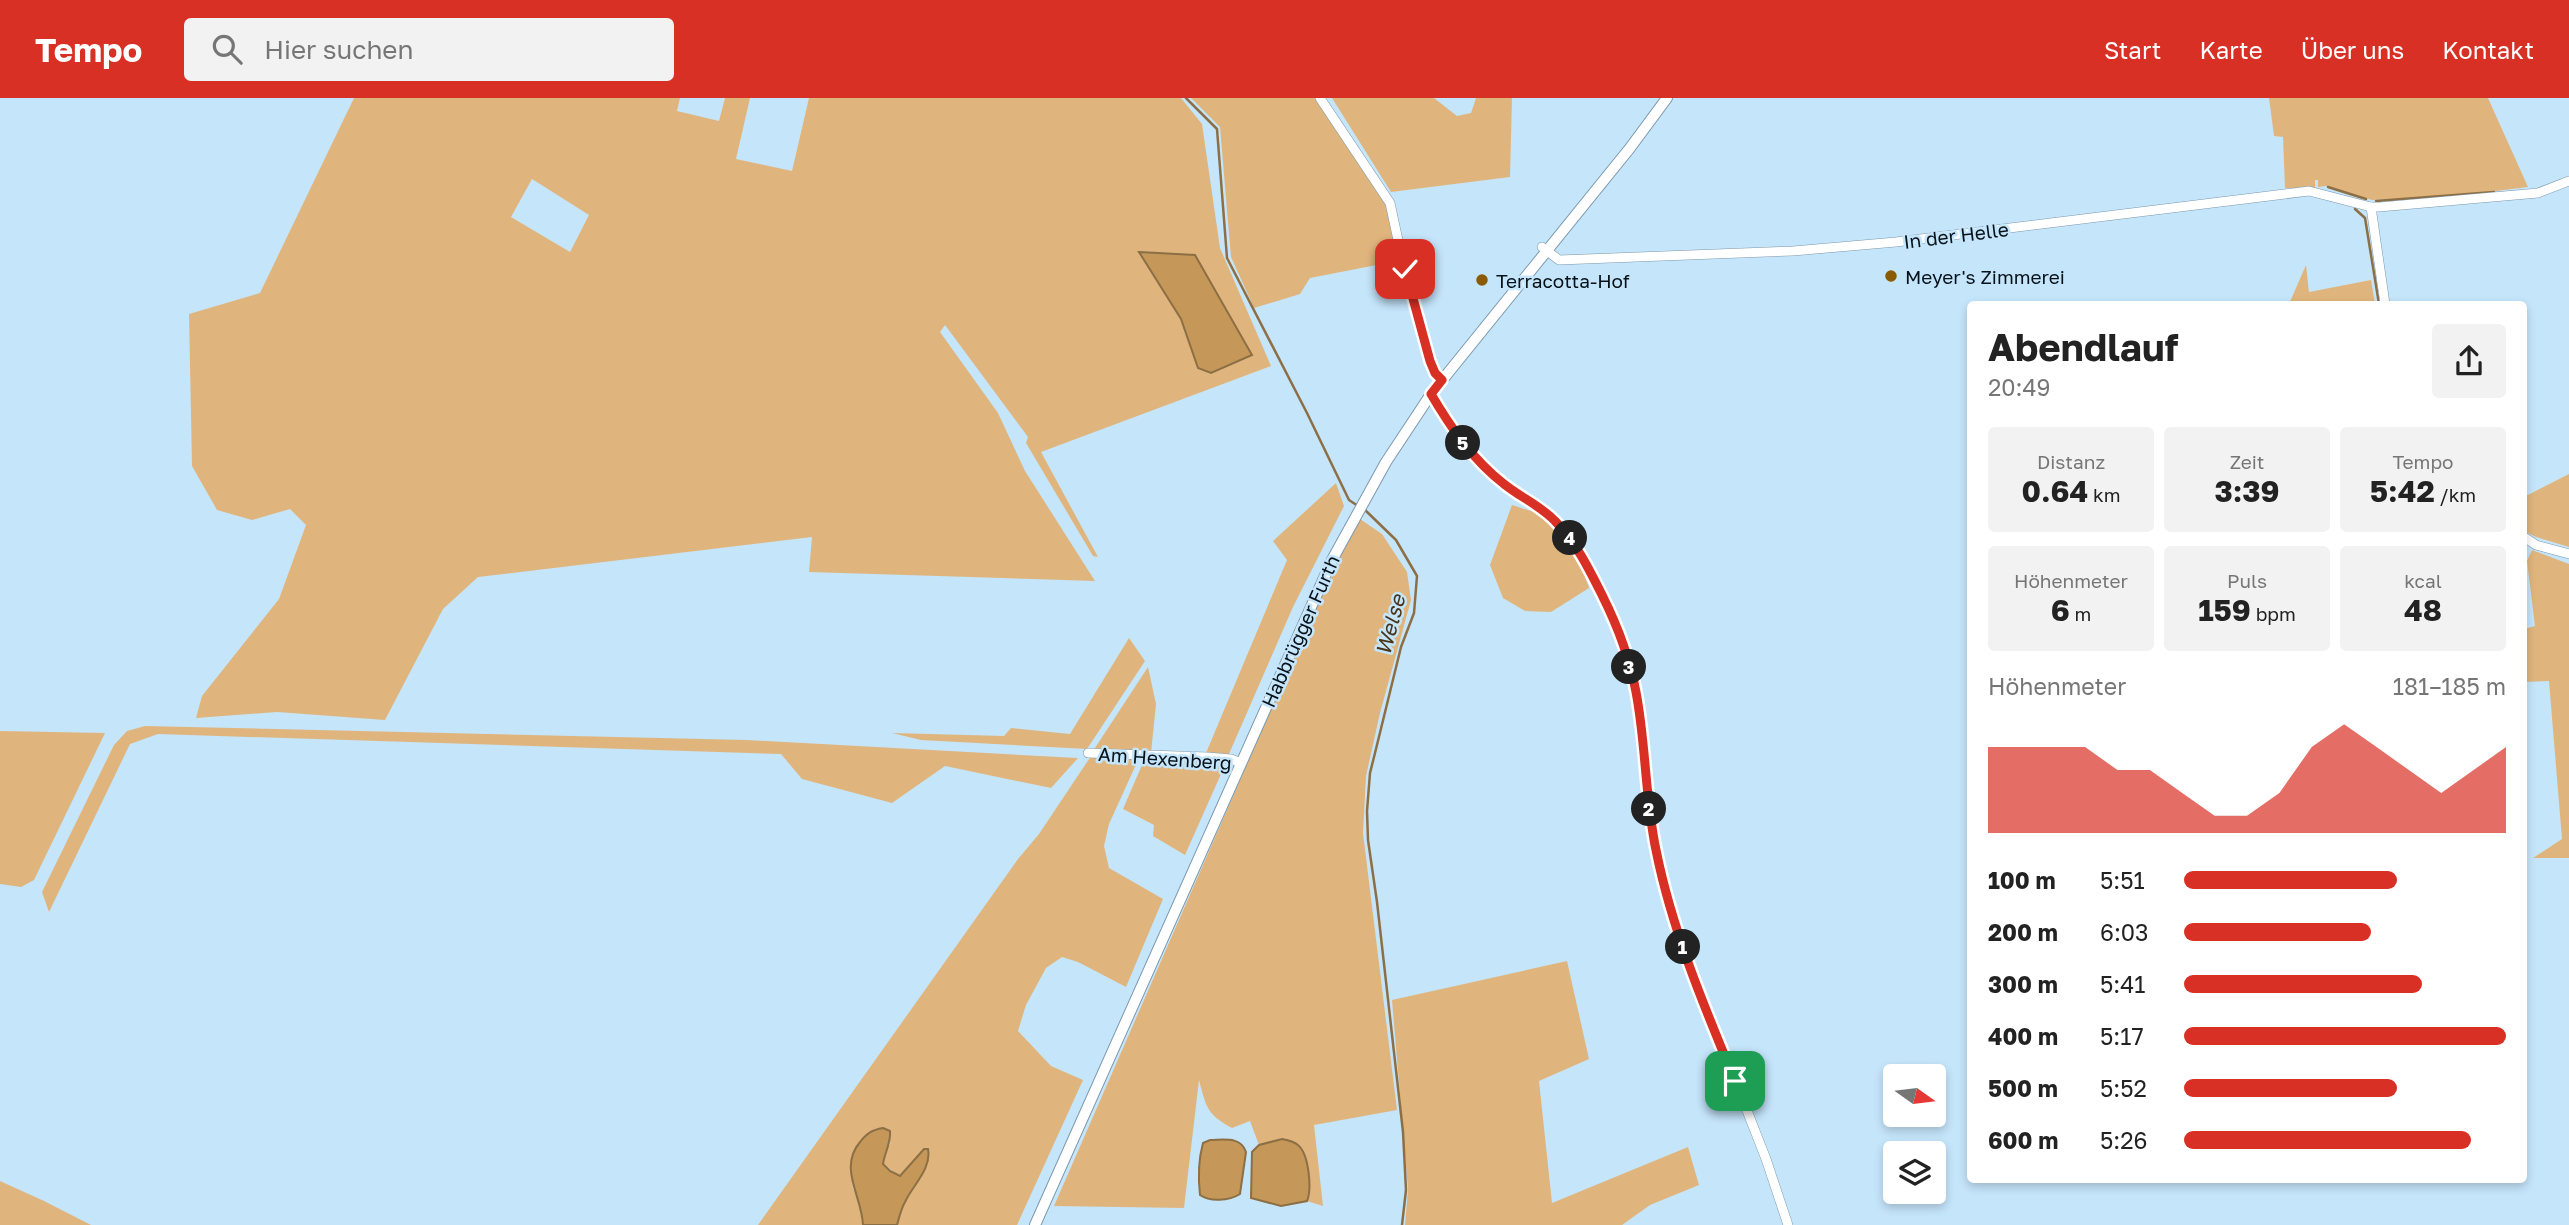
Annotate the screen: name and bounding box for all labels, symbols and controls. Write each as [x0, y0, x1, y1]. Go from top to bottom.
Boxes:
search box [184, 18, 674, 81]
text: Tempo [35, 30, 142, 69]
icon: search [208, 30, 246, 68]
text: Hier suchen [264, 34, 413, 65]
text: Start [2104, 35, 2161, 64]
text: Karte [2199, 35, 2263, 64]
text: Über uns [2301, 35, 2404, 64]
text: Kontakt [2442, 35, 2534, 64]
street label: In der Helle [1902, 217, 2010, 253]
pin [1375, 239, 1435, 299]
icon: check [1386, 250, 1424, 288]
place label: Meyer's Zimmerei [1905, 265, 2065, 288]
marker: Meyer's Zimmerei [1883, 268, 1899, 284]
place label: Terracotta-Hof [1496, 269, 1630, 292]
marker: Terracotta-Hof [1474, 272, 1490, 288]
text: Abendlauf [1988, 324, 2178, 369]
button: share [2432, 324, 2506, 398]
text: 20:49 [1988, 373, 2050, 401]
pin: 5 [1446, 426, 1480, 460]
text: 5 [1457, 431, 1468, 454]
text: Distanz [2037, 450, 2105, 473]
text: Zeit [2230, 450, 2264, 473]
text: Tempo [2393, 450, 2454, 473]
text: 0.64 [2021, 473, 2088, 509]
text: 3:39 [2214, 473, 2280, 509]
text: 5:42 [2370, 473, 2435, 509]
text: km [2088, 483, 2121, 506]
text: /km [2435, 483, 2476, 506]
pin: 4 [1552, 520, 1588, 556]
text: 4 [1564, 526, 1575, 549]
street label: Habbrügger Furth [1256, 551, 1344, 711]
text: Höhenmeter [2014, 569, 2128, 592]
text: Puls [2227, 569, 2267, 592]
text: kcal [2404, 569, 2442, 592]
water label: Welse [1369, 590, 1411, 658]
text: 6 [2051, 592, 2070, 628]
text: 159 [2198, 592, 2251, 628]
text: 48 [2404, 592, 2442, 628]
text: m [2070, 602, 2091, 625]
text: bpm [2251, 602, 2296, 625]
pin: 3 [1612, 650, 1646, 684]
text: 3 [1623, 655, 1634, 678]
text: Höhenmeter [1988, 672, 2126, 700]
text: 181–185 m [2393, 672, 2506, 700]
street label: Am Hexenberg [1097, 742, 1233, 774]
pin: 2 [1632, 792, 1666, 826]
text: 2 [1643, 797, 1654, 820]
text: 100 m [1988, 866, 2056, 894]
text: 5:51 [2100, 866, 2145, 894]
text: 200 m [1988, 918, 2058, 946]
text: 6:03 [2100, 918, 2149, 946]
pin: 1 [1666, 930, 1700, 964]
text: 1 [1678, 935, 1687, 958]
text: 300 m [1988, 970, 2058, 998]
text: 5:41 [2100, 970, 2145, 998]
text: 400 m [1988, 1022, 2058, 1050]
text: 5:17 [2100, 1022, 2144, 1050]
pin [1705, 1051, 1765, 1111]
icon: arrive [1716, 1062, 1754, 1100]
north arrow [1883, 1064, 1946, 1127]
map controls [1883, 1064, 1946, 1204]
text: 500 m [1988, 1074, 2058, 1102]
text: 5:52 [2100, 1074, 2147, 1102]
text: 600 m [1988, 1126, 2058, 1154]
text: 5:26 [2100, 1126, 2148, 1154]
button: layers [1883, 1141, 1946, 1204]

